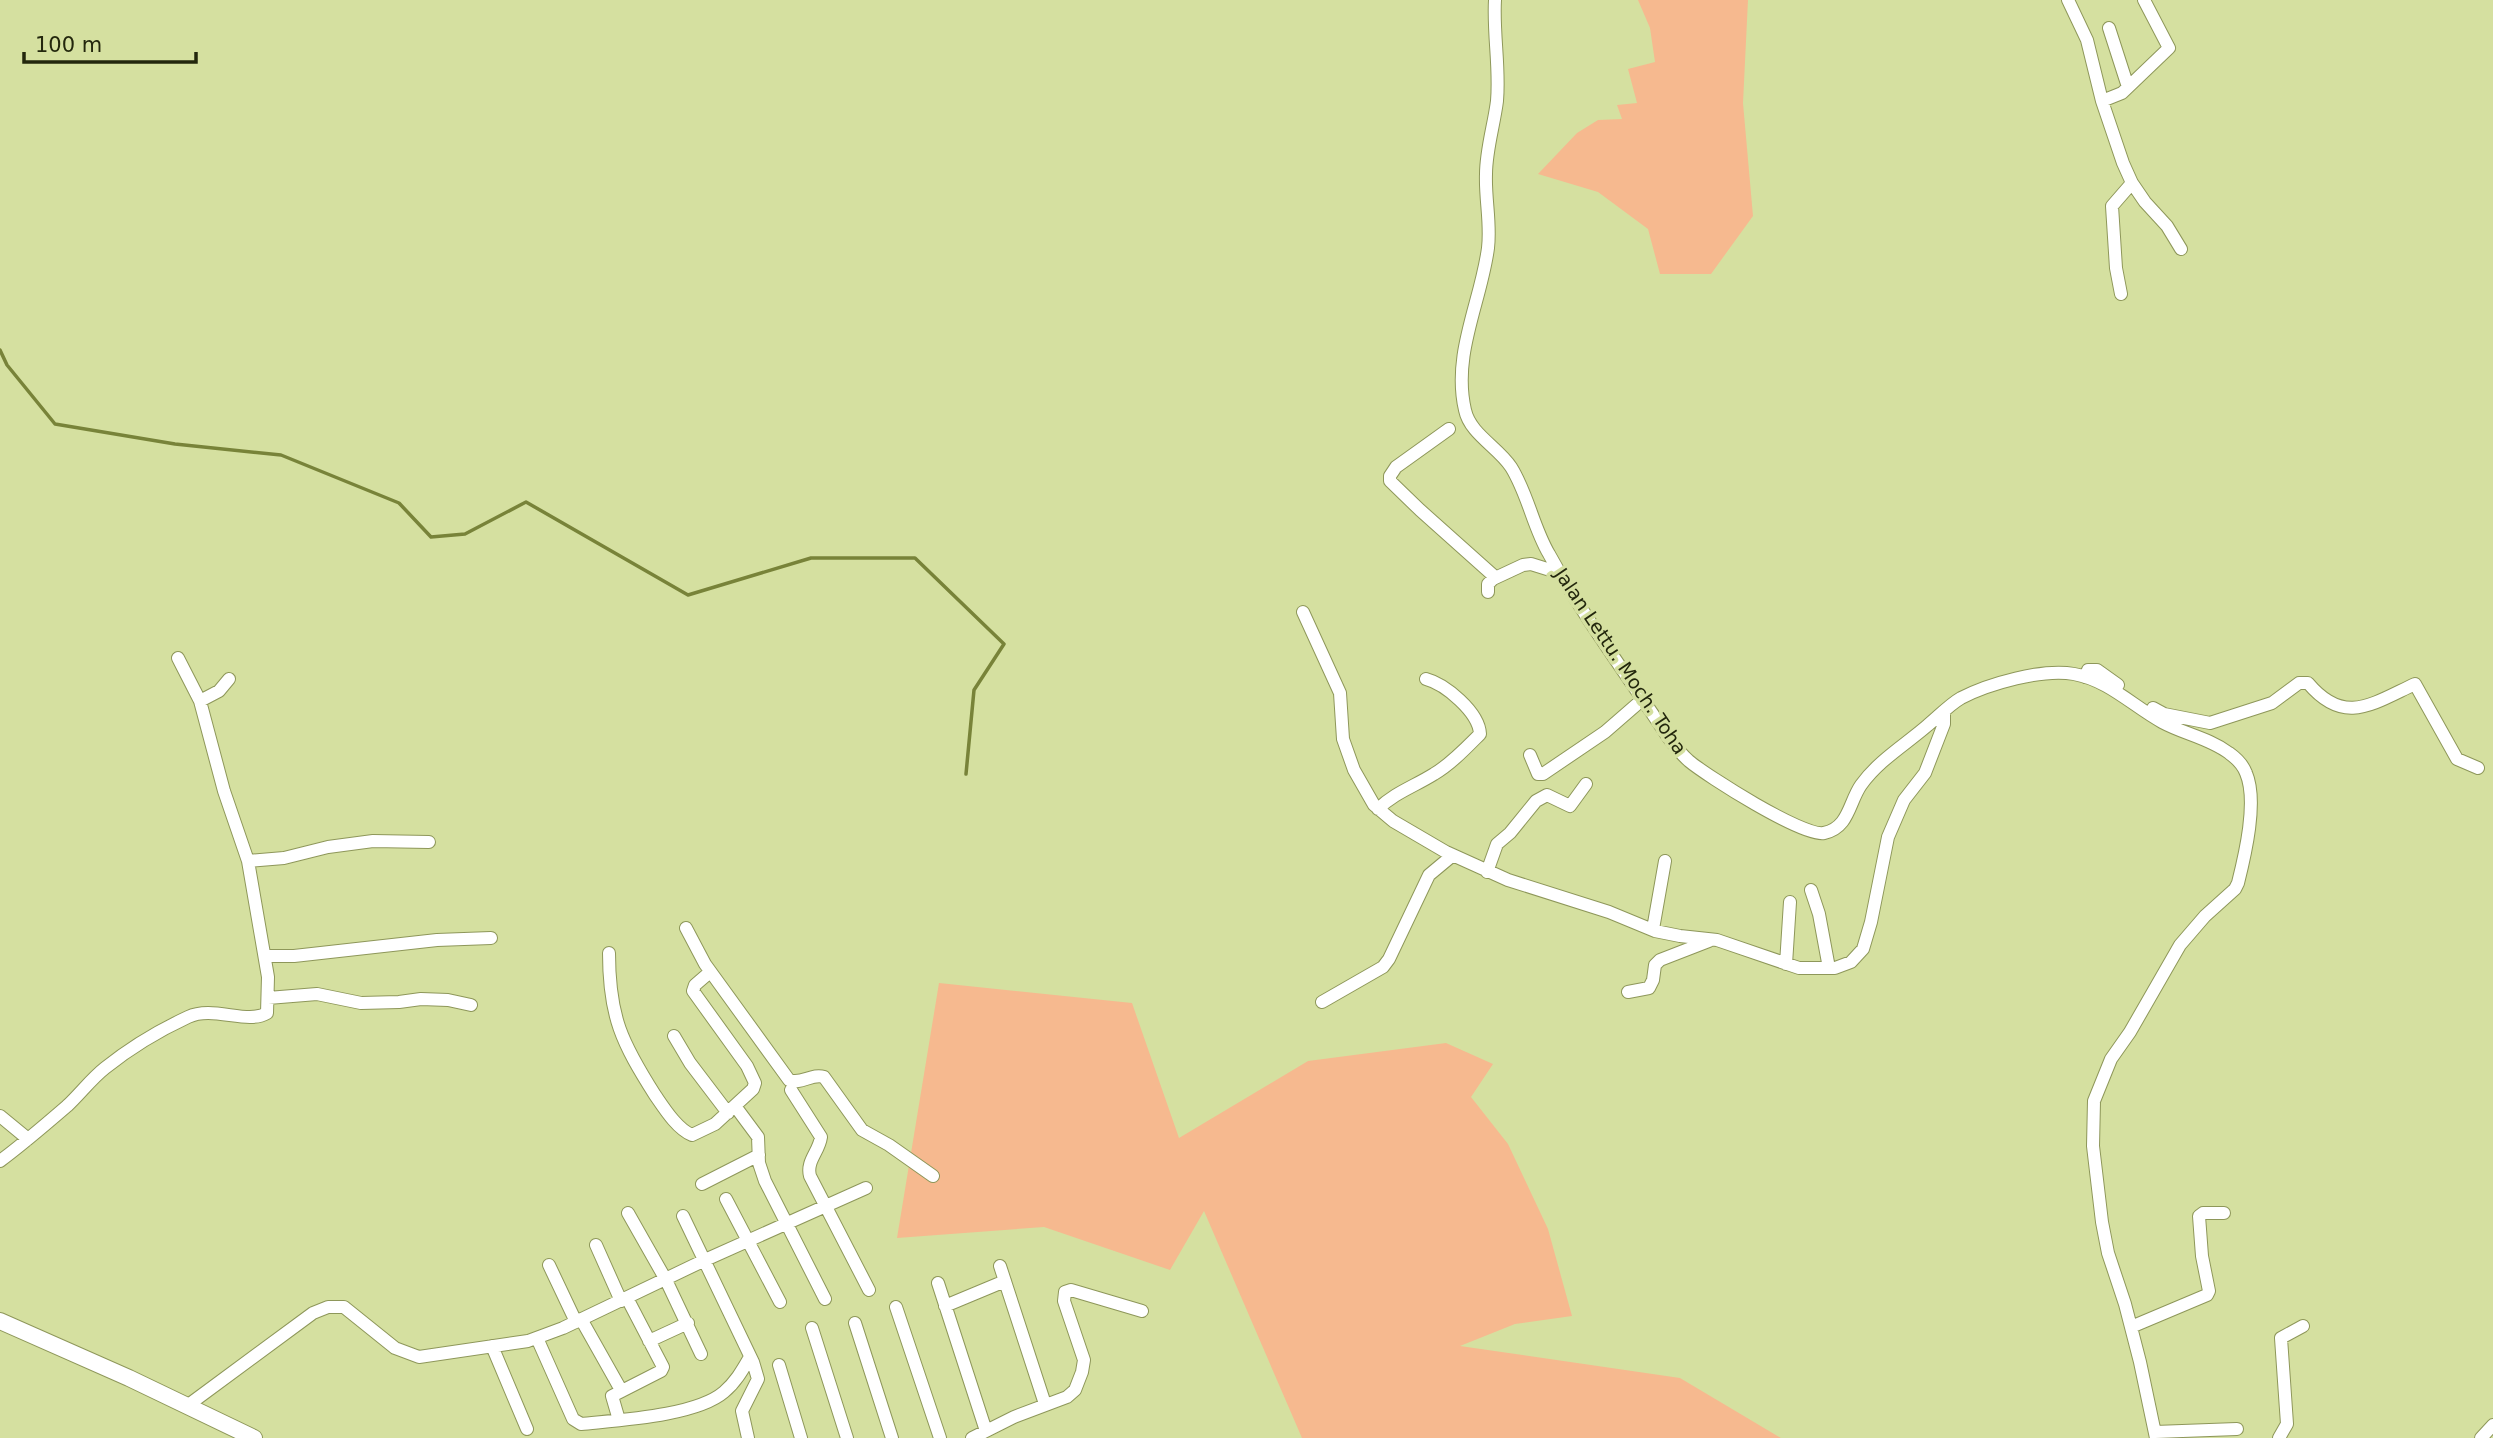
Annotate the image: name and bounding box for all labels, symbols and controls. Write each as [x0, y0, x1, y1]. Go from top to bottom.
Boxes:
scale bar [24, 21, 196, 65]
text: 100 m [35, 33, 102, 57]
street label: Jalan Lettu. Moch. Toha [1550, 563, 1691, 758]

